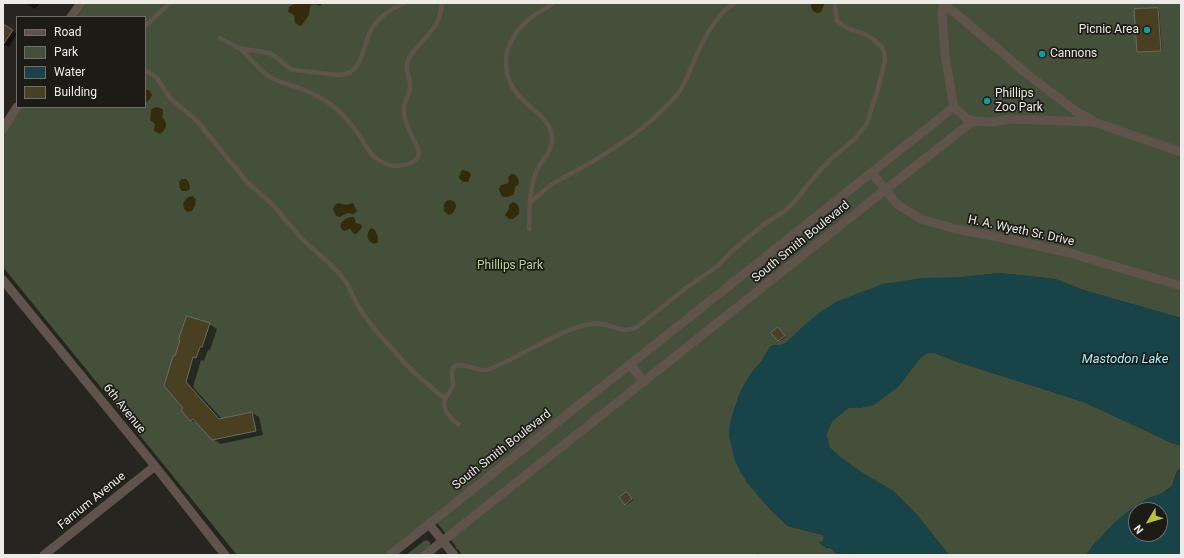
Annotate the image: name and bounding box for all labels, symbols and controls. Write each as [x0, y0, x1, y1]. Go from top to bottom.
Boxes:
legend [16, 16, 146, 108]
place label: Picnic Area [1079, 23, 1139, 37]
text: Road [54, 25, 82, 39]
marker: Picnic Area [1142, 25, 1152, 35]
text: Park [54, 45, 78, 59]
place label: Cannons [1050, 47, 1097, 61]
marker: Cannons [1037, 49, 1047, 59]
text: Water [54, 65, 85, 79]
text: Building [54, 85, 97, 99]
place label: Phillips Zoo Park [995, 87, 1043, 115]
marker: Phillips Zoo Park [982, 96, 992, 106]
street label: South Smith Boulevard [749, 198, 853, 286]
street label: H. A. Wyeth Sr. Drive [967, 213, 1075, 249]
park label: Phillips Park [477, 259, 543, 273]
water label: Mastodon Lake [1082, 352, 1168, 368]
street label: 6th Avenue [100, 381, 148, 437]
street label: South Smith Boulevard [450, 407, 554, 493]
street label: Farnum Avenue [55, 469, 129, 533]
north arrow [1128, 502, 1168, 542]
text: N [1131, 522, 1146, 536]

